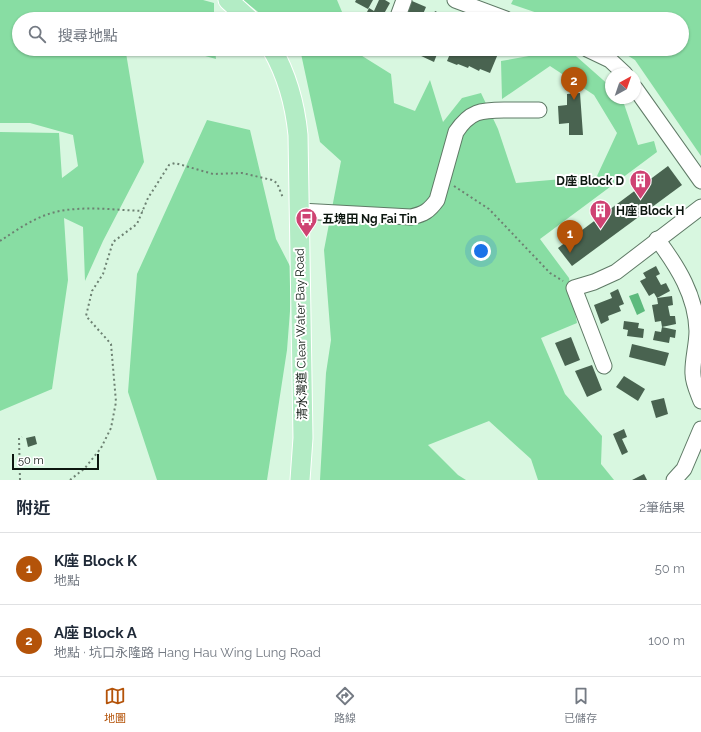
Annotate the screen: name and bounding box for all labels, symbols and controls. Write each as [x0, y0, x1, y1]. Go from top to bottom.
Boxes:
search box [12, 12, 689, 56]
icon: search [26, 23, 48, 45]
text: 搜尋地點 [58, 27, 118, 45]
pin: 2 [561, 67, 587, 100]
north arrow [605, 68, 641, 104]
building icon: D座 Block D [627, 168, 653, 201]
place label: D座 Block D [556, 174, 624, 188]
building icon: H座 Block H [587, 198, 613, 231]
place label: H座 Block H [616, 204, 684, 218]
bus stop icon: 五塊田 Ng Fai Tin [293, 206, 319, 239]
place label: 五塊田 Ng Fai Tin [322, 212, 417, 226]
pin: 1 [557, 220, 583, 253]
your location [471, 241, 491, 261]
street label: 清水灣道 Clear Water Bay Road [293, 248, 309, 420]
scale bar [12, 452, 99, 471]
text: 50 m [18, 454, 44, 467]
text: 附近 [16, 498, 50, 518]
text: 2筆結果 [639, 500, 685, 515]
text: K座 Block K [54, 552, 137, 570]
text: 1 [26, 561, 32, 576]
text: 50 m [655, 561, 685, 576]
text: 地點 [54, 573, 80, 588]
text: A座 Block A [54, 624, 137, 642]
text: 2 [25, 633, 33, 648]
text: 100 m [648, 633, 685, 648]
text: 地點 · 坑口永隆路 Hang Hau Wing Lung Road [54, 645, 321, 660]
tab: 地圖 [104, 685, 126, 725]
tab: 路線 [334, 685, 356, 725]
tab: 已儲存 [564, 685, 597, 725]

